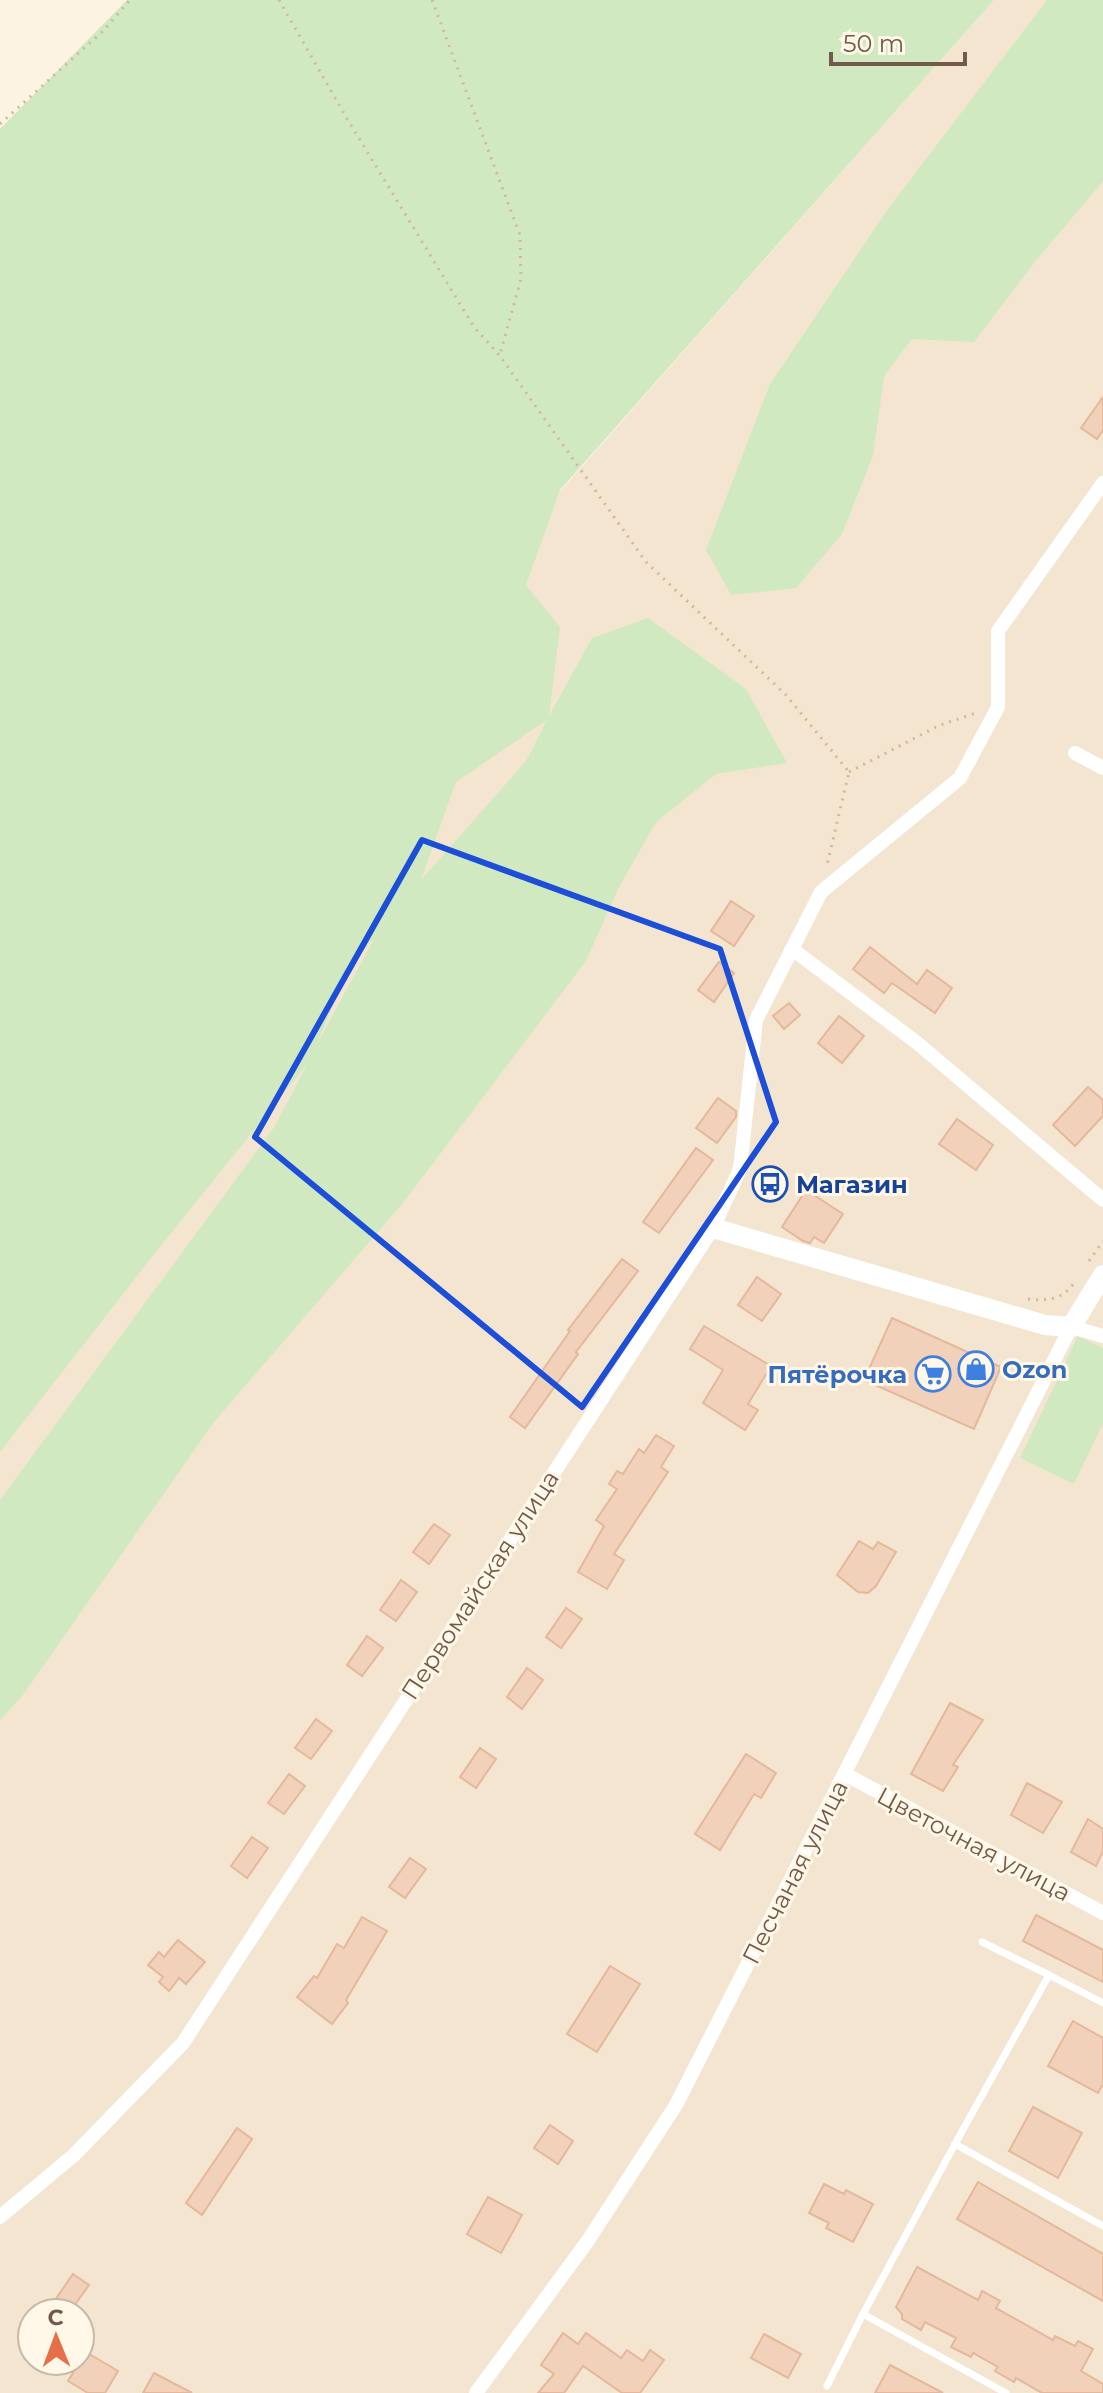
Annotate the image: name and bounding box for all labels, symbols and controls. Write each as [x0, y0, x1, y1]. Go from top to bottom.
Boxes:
scale bar [831, 16, 965, 66]
text: 50 m [843, 29, 904, 58]
bus stop icon: Магазин [751, 1165, 789, 1203]
place label: Магазин [796, 1170, 908, 1199]
shop icon: Ozon [957, 1350, 995, 1388]
supermarket icon: Пятёрочка [914, 1355, 952, 1393]
place label: Ozon [1002, 1355, 1067, 1384]
place label: Пятёрочка [767, 1360, 907, 1389]
street label: Первомайская улица [395, 1465, 565, 1705]
street label: Песчаная улица [736, 1775, 854, 1969]
street label: Цветочная улица [872, 1781, 1076, 1907]
north arrow [16, 2297, 96, 2377]
text: С [47, 2304, 64, 2331]

